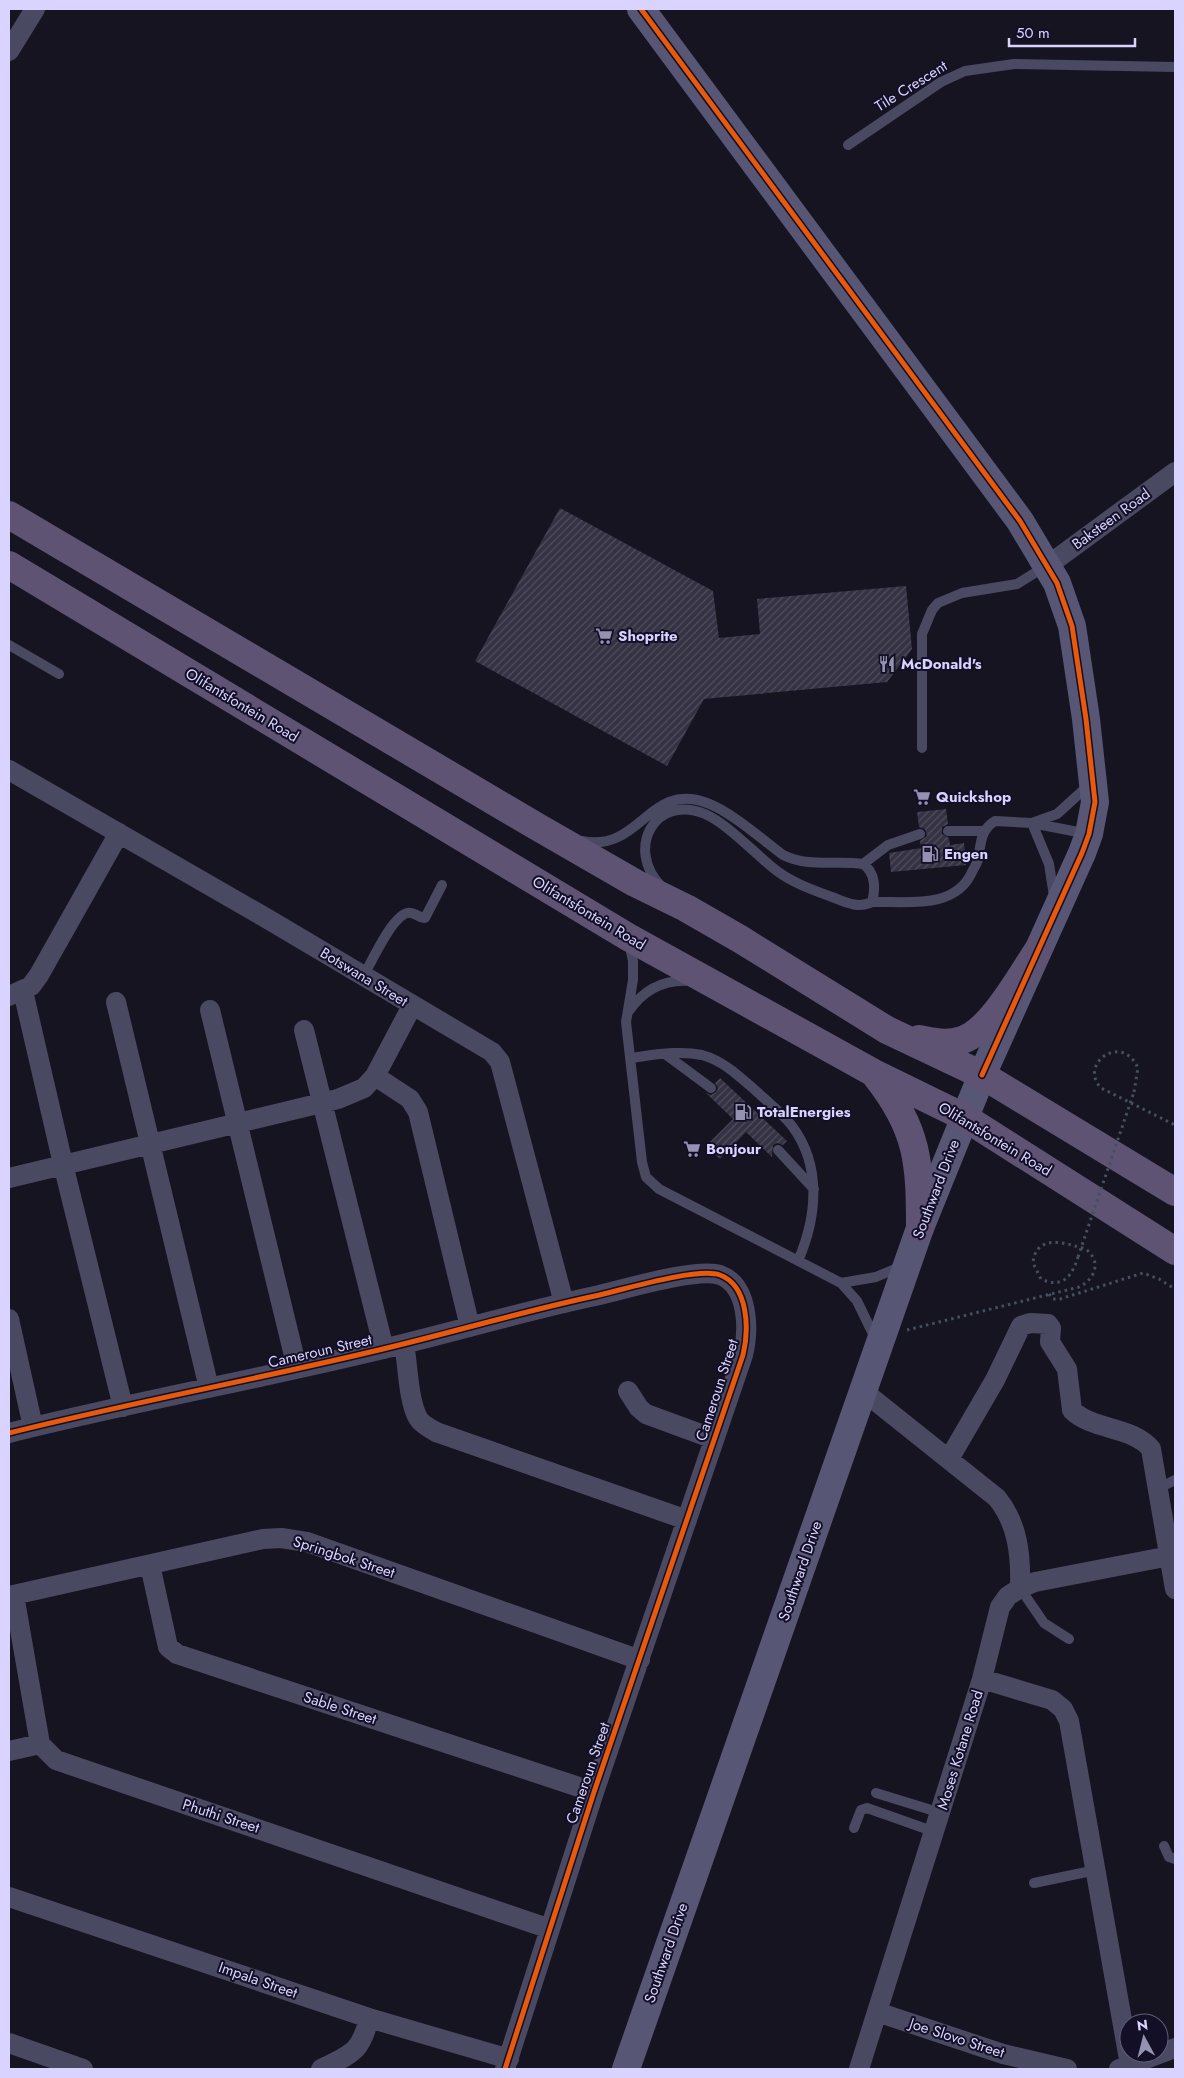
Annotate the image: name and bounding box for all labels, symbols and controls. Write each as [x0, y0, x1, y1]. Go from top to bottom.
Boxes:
scale bar [1009, 15, 1135, 47]
text: 50 m [1016, 22, 1050, 44]
street label: Tile Crescent [870, 55, 952, 117]
street label: Baksteen Road [1067, 483, 1155, 555]
place label: Shoprite [618, 625, 678, 647]
supermarket icon: Shoprite [594, 626, 614, 646]
place label: McDonald's [901, 653, 982, 675]
restaurant icon: McDonald's [877, 654, 897, 674]
street label: Olifantsfontein Road [181, 662, 303, 748]
place label: Quickshop [936, 786, 1011, 808]
supermarket icon: Quickshop [912, 787, 932, 807]
place label: Engen [944, 843, 988, 865]
fuel station icon: Engen [920, 844, 940, 864]
street label: Olifantsfontein Road [528, 870, 650, 956]
street label: Botswana Street [316, 942, 412, 1012]
street label: Olifantsfontein Road [934, 1096, 1056, 1182]
place label: TotalEnergies [757, 1101, 851, 1123]
fuel station icon: TotalEnergies [733, 1102, 753, 1122]
street label: Southward Drive [907, 1136, 965, 1242]
place label: Bonjour [706, 1138, 762, 1160]
supermarket icon: Bonjour [682, 1139, 702, 1159]
street label: Cameroun Street [266, 1328, 375, 1374]
street label: Cameroun Street [690, 1336, 744, 1444]
street label: Southward Drive [773, 1518, 828, 1624]
street label: Springbok Street [290, 1530, 398, 1584]
street label: Sable Street [301, 1686, 380, 1730]
street label: Moses Kotane Road [931, 1687, 989, 1813]
street label: Cameroun Street [560, 1719, 616, 1827]
street label: Phuthi Street [180, 1793, 263, 1839]
street label: Southward Drive [639, 1900, 694, 2006]
street label: Impala Street [216, 1956, 301, 2004]
street label: Joe Slovo Street [905, 2012, 1008, 2064]
north arrow [1119, 2013, 1169, 2063]
text: N [1136, 2014, 1149, 2036]

